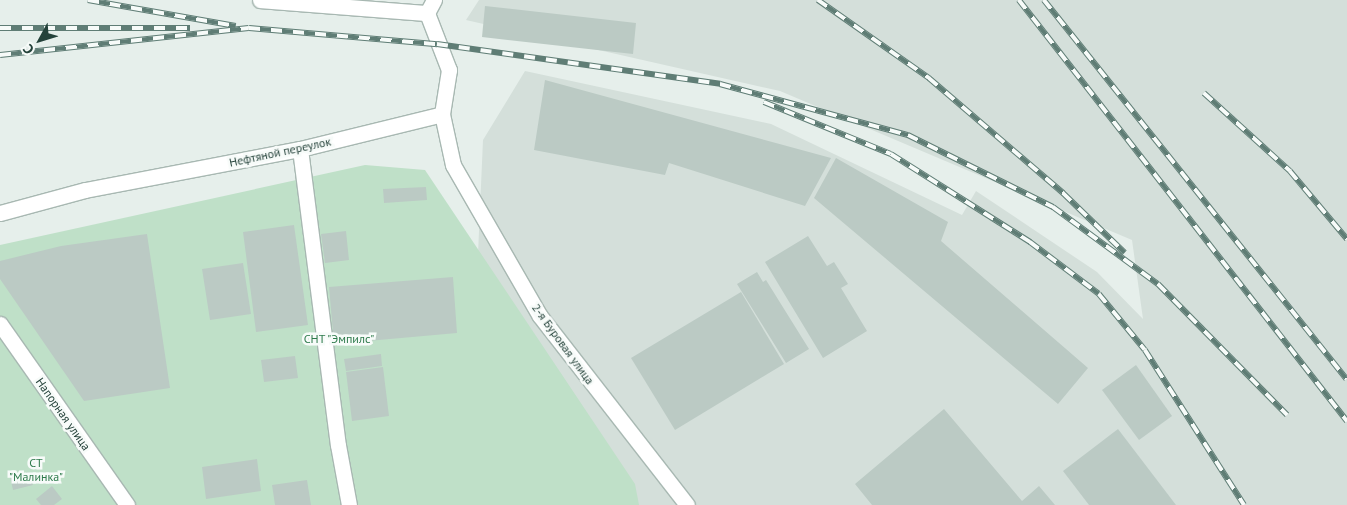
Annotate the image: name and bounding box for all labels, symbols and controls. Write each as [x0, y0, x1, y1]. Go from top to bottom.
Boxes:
north arrow [15, 15, 65, 65]
text: С [19, 41, 38, 58]
street label: Нефтяной переулок [228, 134, 332, 170]
street label: 2-я Буровая улица [529, 301, 597, 387]
park label: СНТ "Эмпилс" [303, 332, 375, 346]
street label: Напорная улица [33, 375, 93, 453]
park label: СТ "Малинка" [9, 456, 63, 484]

